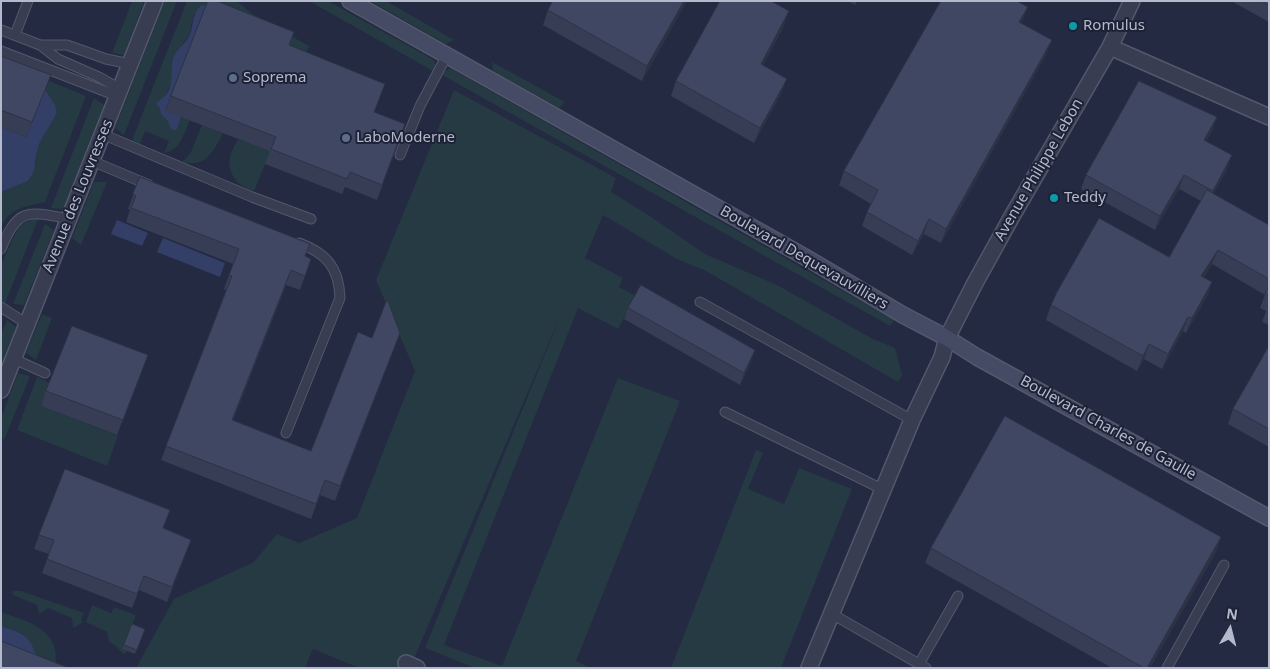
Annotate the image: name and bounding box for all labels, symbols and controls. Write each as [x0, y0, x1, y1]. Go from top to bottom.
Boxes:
place label: Romulus [1083, 17, 1145, 35]
marker: Romulus [1067, 20, 1079, 32]
place label: Soprema [243, 69, 306, 87]
marker: Soprema [227, 72, 239, 84]
street label: Avenue Philippe Lebon [991, 96, 1087, 244]
street label: Avenue des Louvresses [39, 117, 117, 275]
place label: LaboModerne [356, 129, 455, 147]
marker: LaboModerne [340, 132, 352, 144]
place label: Teddy [1064, 189, 1106, 207]
marker: Teddy [1048, 192, 1060, 204]
street label: Boulevard Dequevauvilliers [717, 202, 891, 314]
street label: Boulevard Charles de Gaulle [1017, 372, 1199, 484]
text: N [1225, 603, 1239, 624]
north arrow [1205, 604, 1255, 654]

